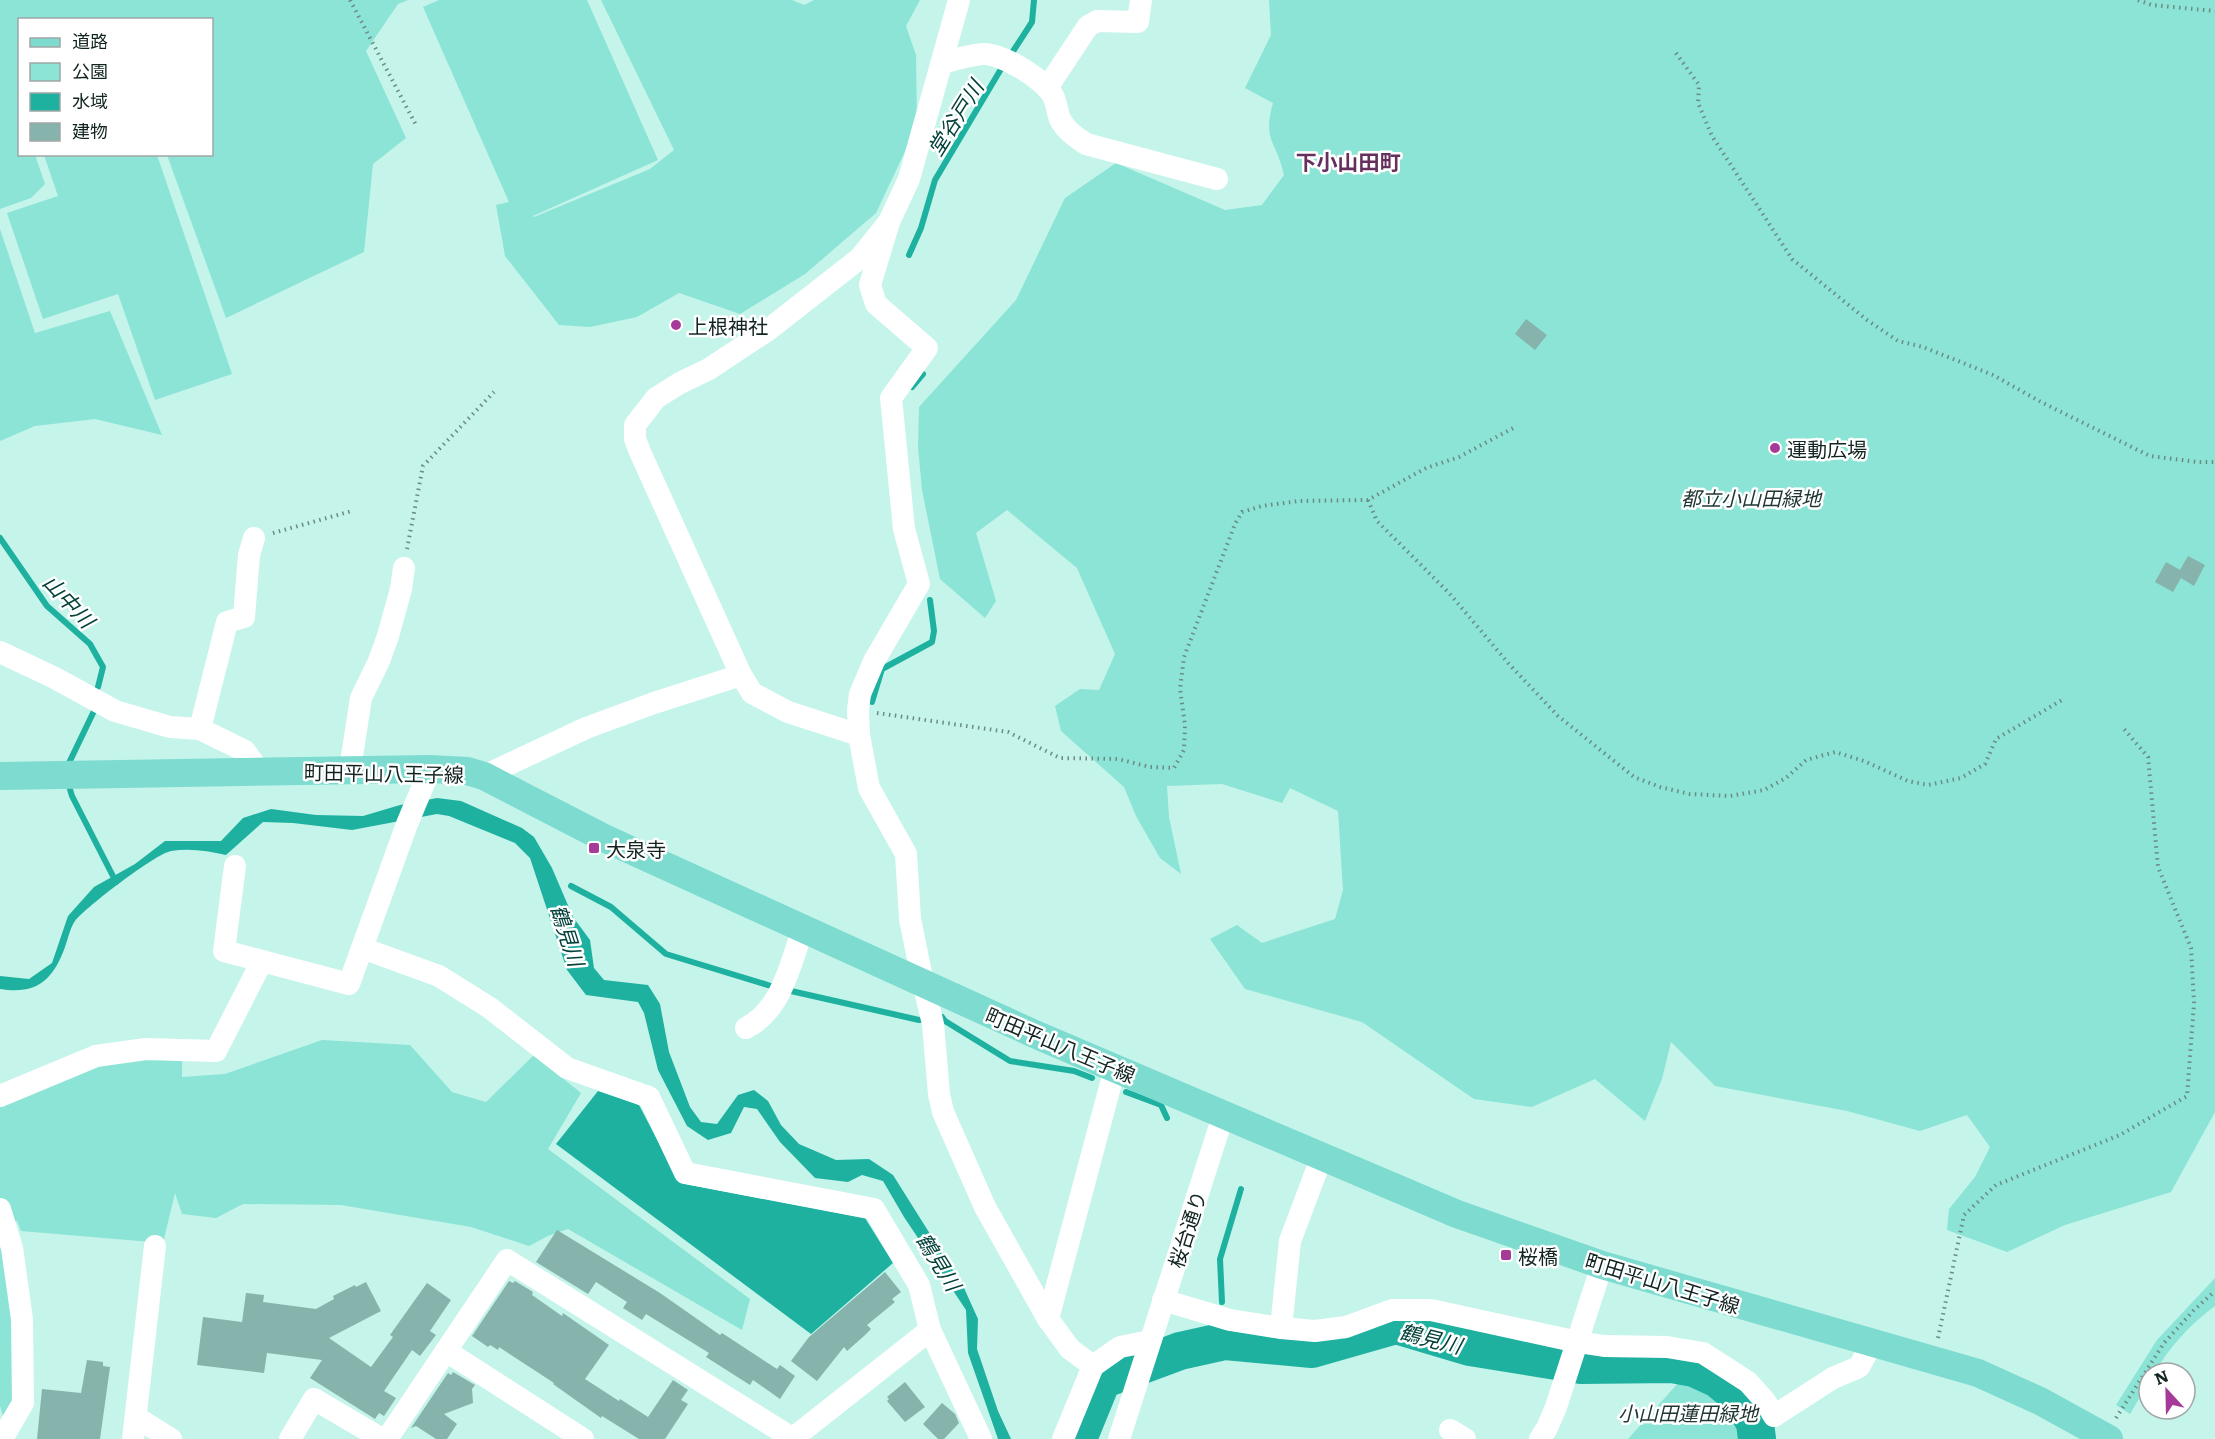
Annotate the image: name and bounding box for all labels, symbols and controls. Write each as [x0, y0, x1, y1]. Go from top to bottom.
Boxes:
legend [18, 18, 213, 156]
text: 道路 [72, 27, 108, 54]
text: 公園 [72, 57, 108, 84]
water label: 堂谷戸川 [919, 71, 990, 161]
text: 水域 [72, 87, 108, 114]
text: 建物 [72, 117, 108, 144]
district label: 下小山田町 [1296, 145, 1401, 176]
place label: 上根神社 [688, 310, 768, 340]
marker: 上根神社 [669, 318, 683, 332]
place label: 運動広場 [1787, 433, 1867, 463]
marker: 運動広場 [1768, 441, 1782, 455]
park label: 都立小山田緑地 [1681, 482, 1823, 512]
water label: 山中川 [37, 566, 104, 635]
street label: 町田平山八王子線 [304, 756, 464, 788]
place label: 大泉寺 [606, 833, 666, 863]
marker: 大泉寺 [587, 841, 601, 855]
water label: 鶴見川 [545, 900, 594, 972]
street label: 町田平山八王子線 [981, 999, 1141, 1089]
street label: 桜台通り [1159, 1186, 1213, 1272]
water label: 鶴見川 [910, 1226, 971, 1298]
place label: 桜橋 [1518, 1240, 1558, 1270]
street label: 町田平山八王子線 [1582, 1244, 1744, 1320]
marker: 桜橋 [1499, 1248, 1513, 1262]
water label: 鶴見川 [1397, 1314, 1467, 1360]
north arrow [2137, 1361, 2197, 1421]
text: N [2150, 1363, 2172, 1390]
park label: 小山田蓮田緑地 [1618, 1397, 1760, 1427]

